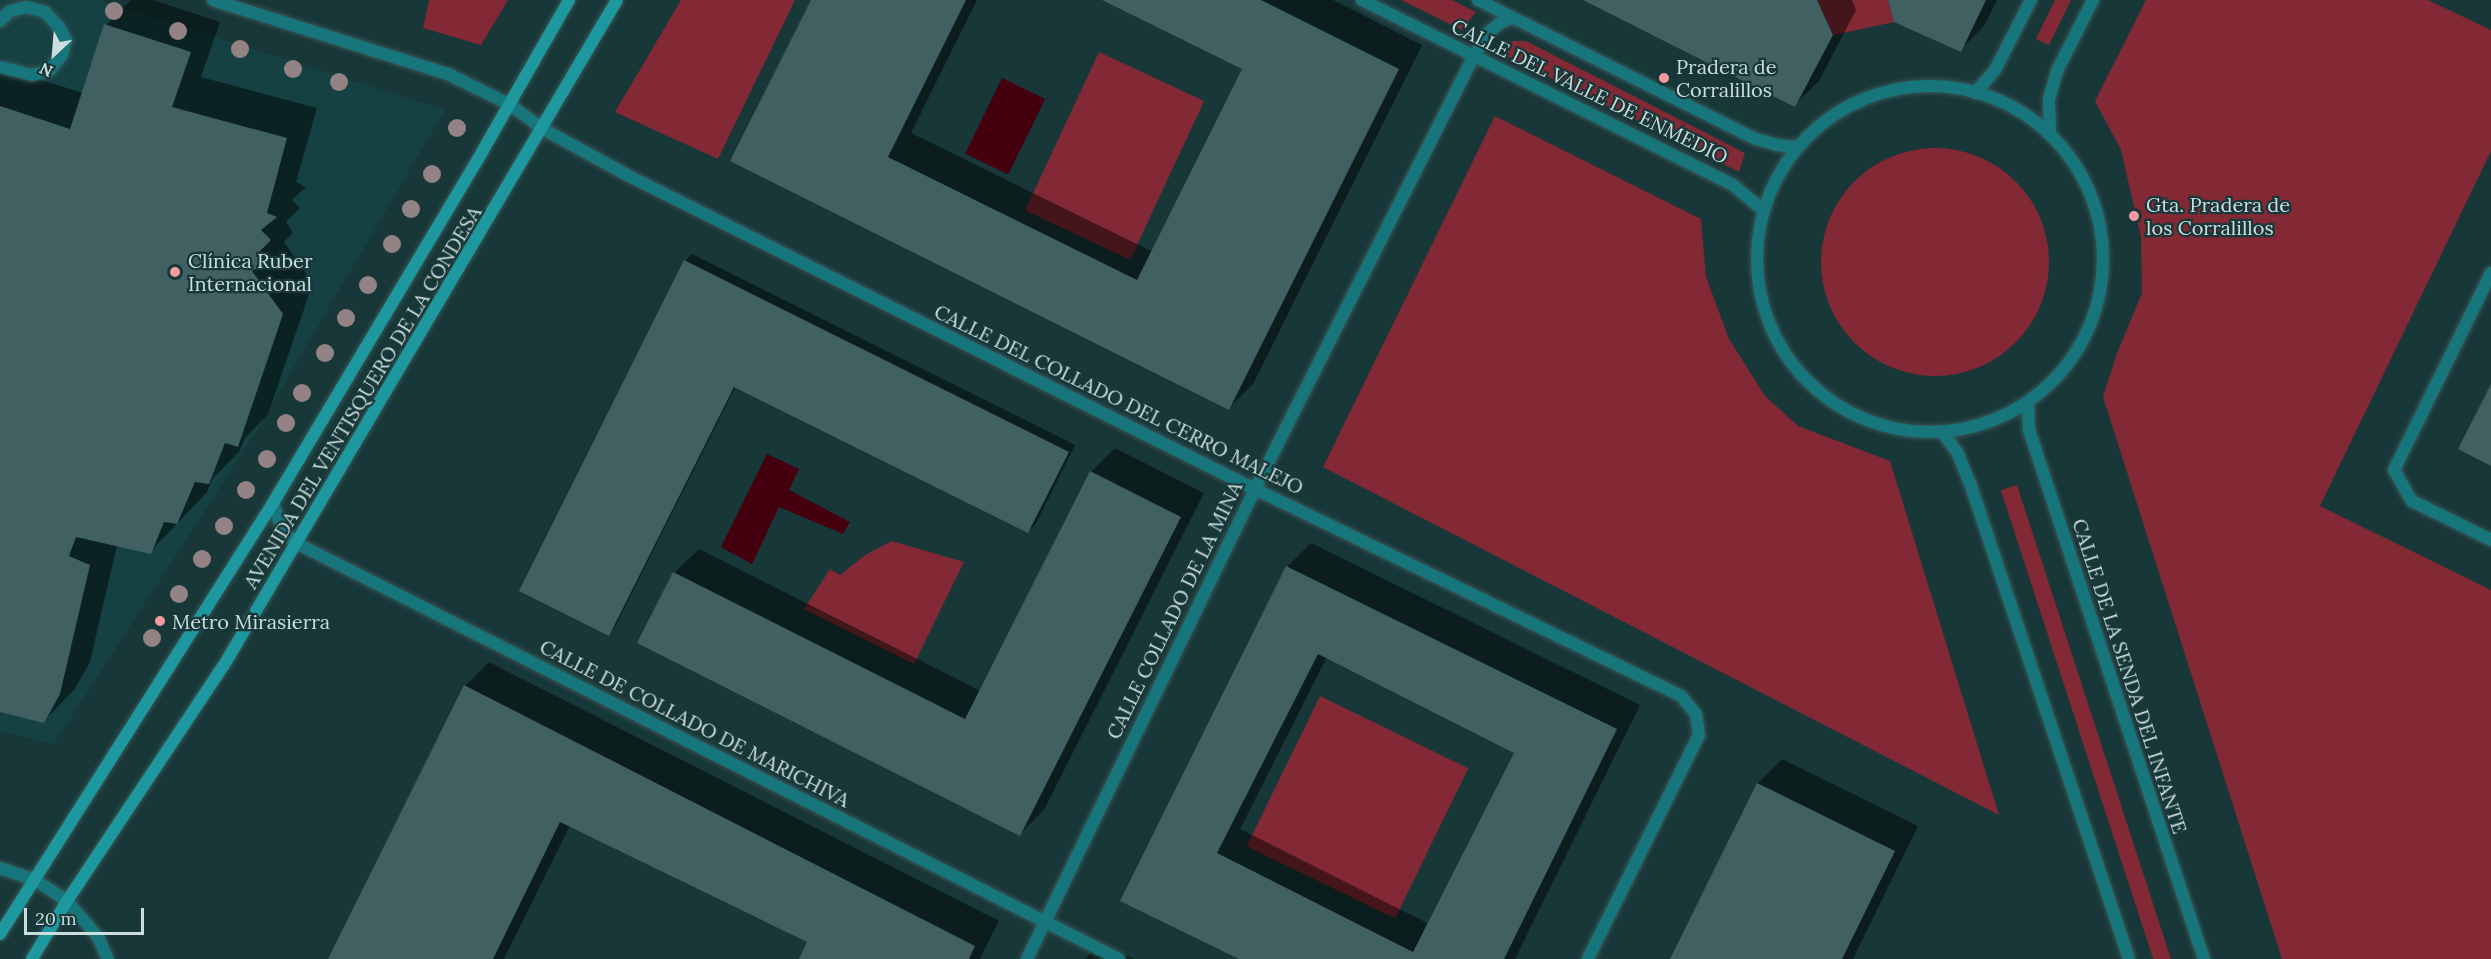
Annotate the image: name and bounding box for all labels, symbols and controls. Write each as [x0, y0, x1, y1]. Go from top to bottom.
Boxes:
street label: CALLE DEL VALLE DE ENMEDIO [1448, 13, 1732, 169]
north arrow [24, 24, 84, 84]
place label: Pradera de Corralillos [1676, 54, 1777, 101]
text: N [36, 58, 56, 82]
marker: Pradera de Corralillos [1657, 71, 1671, 85]
place label: Gta. Pradera de los Corralillos [2146, 192, 2290, 239]
street label: AVENIDA DEL VENTISQUERO DE LA CONDESA [238, 201, 486, 593]
marker: Gta. Pradera de los Corralillos [2127, 209, 2141, 223]
place label: Clínica Ruber Internacional [188, 248, 313, 295]
marker: Clínica Ruber Internacional [166, 263, 184, 281]
street label: CALLE DEL COLLADO DEL CERRO MALEJO [931, 299, 1307, 499]
street label: CALLE COLLADO DE LA MINA [1101, 477, 1247, 743]
street label: CALLE DE LA SENDA DEL INFANTE [2068, 516, 2192, 836]
place label: Metro Mirasierra [172, 609, 330, 633]
marker: Metro Mirasierra [153, 614, 167, 628]
street label: CALLE DE COLLADO DE MARICHIVA [536, 634, 854, 812]
scale bar [27, 896, 147, 934]
text: 20 m [35, 907, 77, 930]

